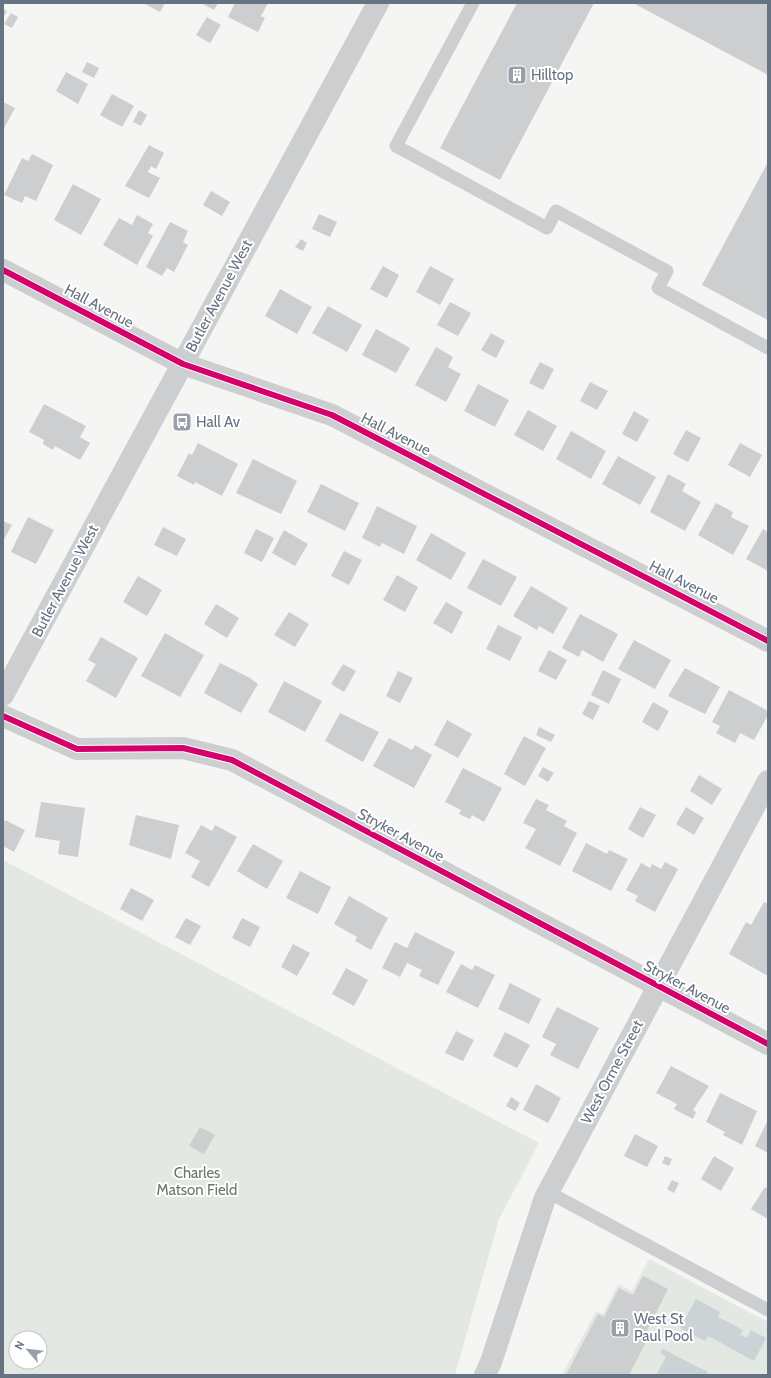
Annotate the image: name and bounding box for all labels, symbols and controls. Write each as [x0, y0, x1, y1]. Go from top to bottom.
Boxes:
building icon: Hilltop [506, 64, 528, 86]
place label: Hilltop [531, 66, 573, 84]
street label: Butler Avenue West [182, 237, 256, 355]
street label: Hall Avenue [61, 280, 137, 332]
street label: Hall Avenue [358, 409, 434, 459]
bus stop icon: Hall Av [171, 411, 193, 433]
place label: Hall Av [196, 413, 241, 431]
street label: Butler Avenue West [28, 522, 102, 640]
street label: Hall Avenue [646, 557, 722, 607]
street label: Stryker Avenue [355, 805, 448, 866]
street label: Stryker Avenue [641, 957, 734, 1018]
street label: West Orme Street [577, 1017, 647, 1127]
park label: Charles Matson Field [157, 1164, 237, 1199]
place label: West St Paul Pool [634, 1310, 693, 1345]
building icon: West St Paul Pool [609, 1317, 631, 1339]
north arrow [8, 1330, 48, 1370]
text: N [11, 1339, 27, 1352]

